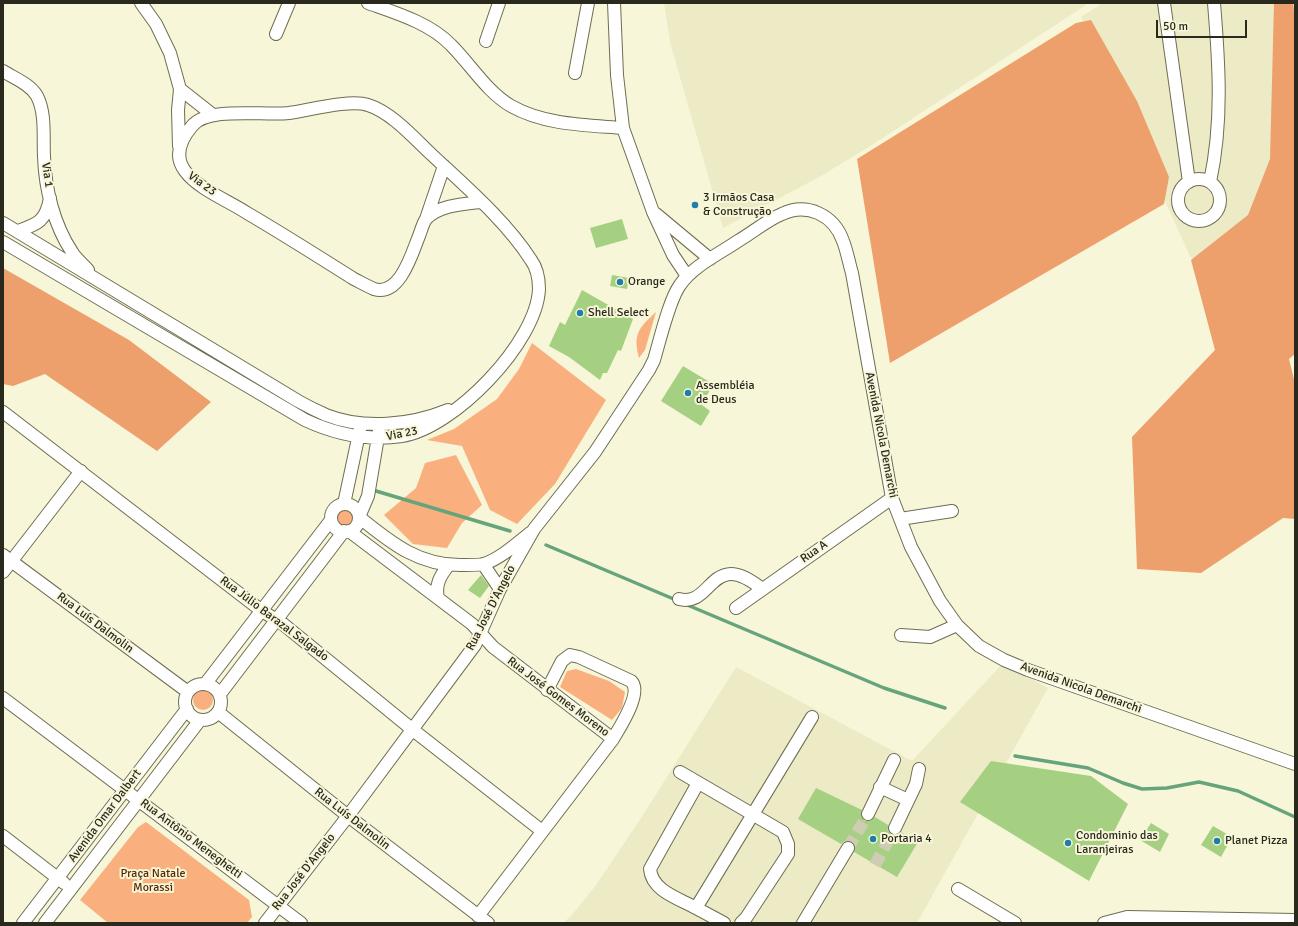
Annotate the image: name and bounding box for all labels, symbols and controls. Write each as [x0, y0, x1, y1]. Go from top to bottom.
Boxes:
scale bar [1158, 12, 1249, 38]
text: 50 m [1163, 19, 1188, 34]
street label: Via 1 [38, 161, 56, 189]
street label: Via 23 [185, 169, 219, 199]
place label: 3 Irmãos Casa & Construção [703, 191, 774, 219]
marker: 3 Irmãos Casa & Construção [690, 200, 700, 210]
place label: Orange [628, 275, 665, 289]
marker: Orange [615, 277, 625, 287]
place label: Shell Select [588, 306, 649, 320]
marker: Shell Select [575, 308, 585, 318]
street label: Avenida Nicola Demarchi [862, 371, 900, 499]
place label: Assembléia de Deus [696, 379, 754, 407]
marker: Assembléia de Deus [683, 388, 693, 398]
street label: Via 23 [385, 424, 419, 444]
street label: Rua A [798, 538, 830, 566]
street label: Rua José D'Angelo [463, 563, 519, 653]
street label: Rua Júlio Barazal Salgado [217, 573, 331, 665]
street label: Rua Luís Dalmolin [54, 590, 136, 656]
street label: Rua José Gomes Moreno [504, 654, 612, 740]
street label: Avenida Nicola Demarchi [1018, 659, 1144, 717]
street label: Avenida Omar Dalbert [65, 767, 145, 865]
street label: Rua Luís Dalmolin [311, 785, 393, 853]
street label: Rua Antônio Meneghetti [137, 796, 245, 882]
place label: Condominio das Laranjeiras [1076, 829, 1158, 857]
street label: Rua José D'Angelo [269, 831, 339, 913]
place label: Portaria 4 [881, 832, 932, 846]
marker: Portaria 4 [868, 834, 878, 844]
place label: Planet Pizza [1225, 834, 1288, 848]
marker: Planet Pizza [1212, 836, 1222, 846]
marker: Condominio das Laranjeiras [1063, 838, 1073, 848]
park label: Praça Natale Morassi [120, 867, 186, 895]

